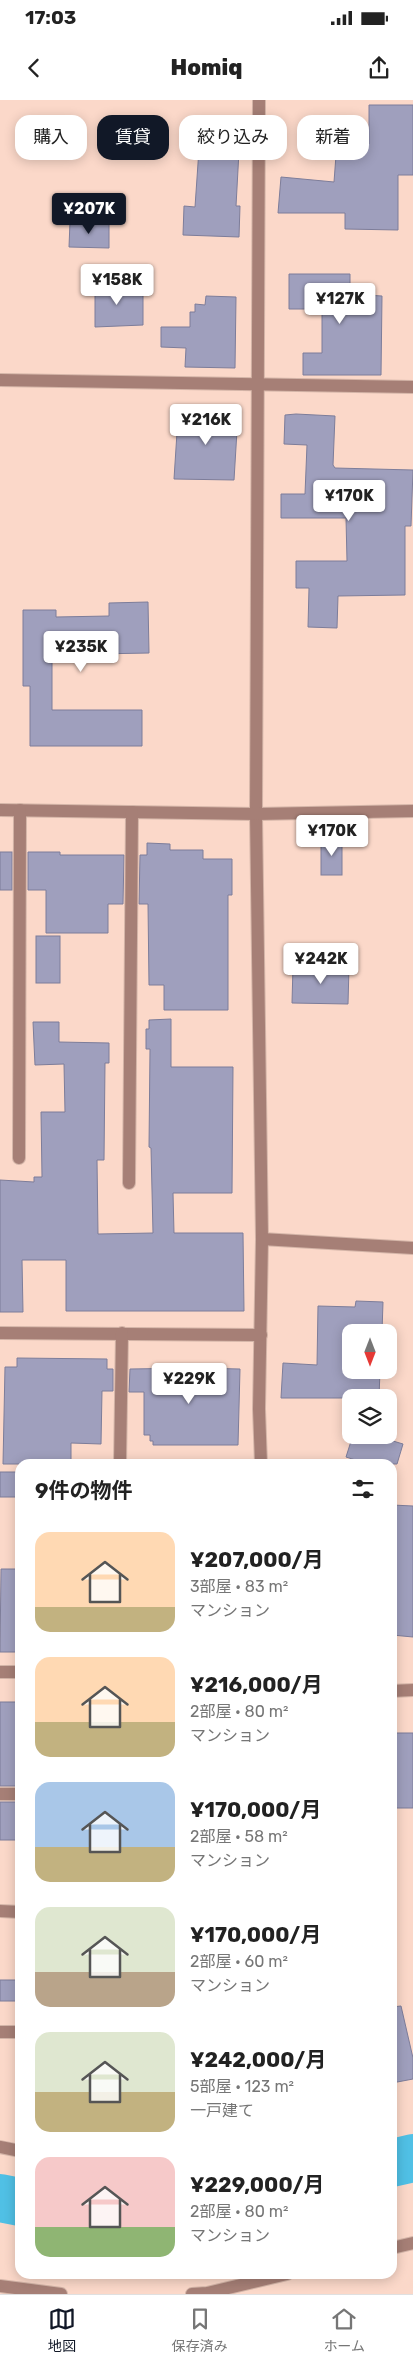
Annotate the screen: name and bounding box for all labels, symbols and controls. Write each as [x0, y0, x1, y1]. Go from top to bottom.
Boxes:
text: 17:03 [25, 6, 76, 29]
icon: back [20, 54, 48, 82]
text: Homiq [171, 54, 242, 81]
icon: share [365, 54, 393, 82]
chip: 購入 [15, 115, 87, 160]
chip: 賃貸 [97, 115, 169, 160]
chip: 絞り込み [179, 115, 287, 160]
chip: 新着 [297, 115, 369, 160]
pin: ¥207K [54, 192, 124, 235]
text: ¥207K [63, 199, 115, 218]
pin: ¥158K [82, 264, 152, 306]
text: ¥158K [92, 270, 142, 289]
pin: ¥127K [305, 282, 375, 325]
text: ¥127K [315, 289, 365, 308]
pin: ¥216K [171, 404, 241, 446]
text: ¥216K [181, 410, 231, 429]
pin: ¥170K [314, 480, 384, 522]
text: ¥170K [324, 486, 374, 505]
pin: ¥235K [46, 630, 116, 673]
text: ¥235K [55, 637, 107, 656]
pin: ¥170K [297, 814, 367, 857]
text: ¥170K [307, 821, 357, 840]
pin: ¥242K [286, 942, 356, 985]
text: ¥242K [294, 949, 348, 968]
north arrow [342, 1324, 398, 1379]
map controls [342, 1324, 397, 1444]
pin: ¥229K [154, 1362, 224, 1405]
text: ¥229K [163, 1369, 215, 1388]
button: layers [342, 1389, 397, 1444]
icon: filters [349, 1475, 377, 1503]
text: 9件の物件 [35, 1478, 132, 1503]
text: ¥207,000/月 [190, 1547, 323, 1572]
icon: home [75, 1552, 135, 1612]
text: 3部屋 · 83 m² [190, 1577, 288, 1596]
text: マンション [190, 1601, 270, 1620]
text: ¥216,000/月 [190, 1672, 322, 1697]
icon: home [75, 1677, 135, 1737]
text: 2部屋 · 80 m² [190, 1702, 288, 1721]
text: マンション [190, 1726, 270, 1745]
text: ¥170,000/月 [190, 1797, 321, 1822]
icon: home [75, 1802, 135, 1862]
text: 2部屋 · 58 m² [190, 1827, 288, 1846]
text: マンション [190, 1851, 270, 1870]
text: ¥170,000/月 [190, 1922, 321, 1947]
icon: home [75, 1927, 135, 1987]
text: 2部屋 · 60 m² [190, 1952, 288, 1971]
text: マンション [190, 1976, 270, 1995]
text: ¥242,000/月 [190, 2047, 326, 2072]
icon: home [75, 2052, 135, 2112]
text: 5部屋 · 123 m² [190, 2077, 294, 2096]
text: 一戸建て [190, 2101, 254, 2120]
text: ¥229,000/月 [190, 2172, 324, 2197]
icon: home [75, 2177, 135, 2237]
text: 2部屋 · 80 m² [190, 2202, 288, 2221]
text: マンション [190, 2226, 270, 2245]
tab: 地図 [48, 2305, 76, 2355]
tab: 保存済み [172, 2305, 228, 2355]
tab: ホーム [323, 2305, 365, 2355]

